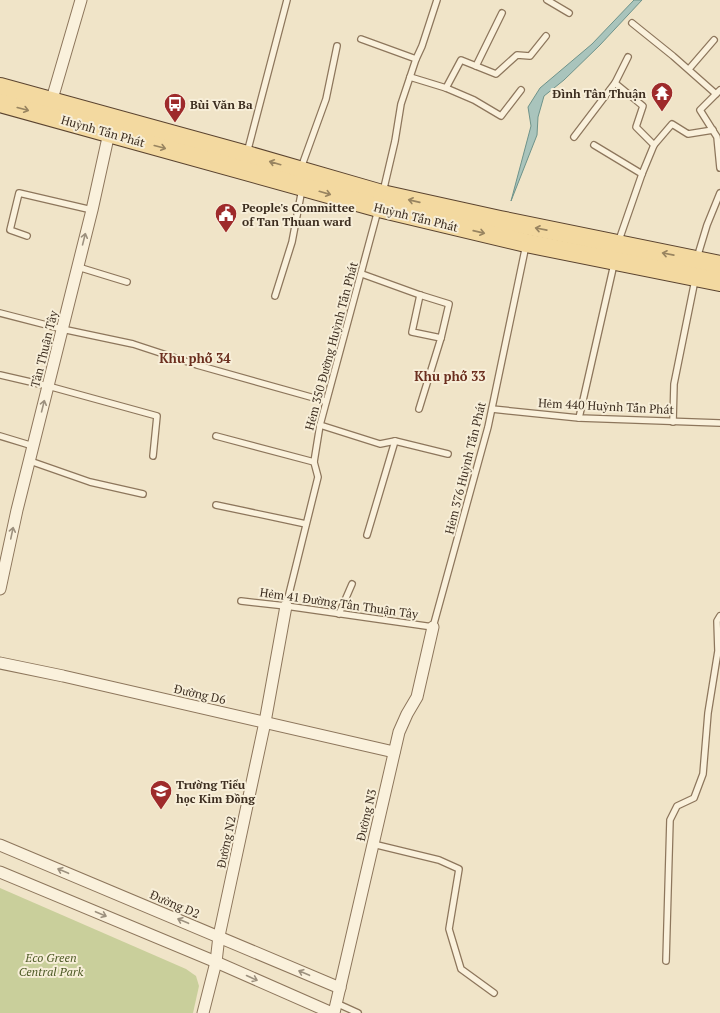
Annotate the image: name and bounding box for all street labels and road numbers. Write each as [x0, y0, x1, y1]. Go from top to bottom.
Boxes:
street label: Huỳnh Tấn Phát [59, 112, 147, 150]
street label: Huỳnh Tấn Phát [372, 199, 460, 235]
street label: Hẻm 350 Đường Huỳnh Tấn Phát [301, 260, 361, 432]
street label: Tân Thuận Tây [27, 308, 61, 389]
street label: Hẻm 440 Huỳnh Tấn Phát [538, 395, 675, 417]
street label: Hẻm 376 Huỳnh Tấn Phát [441, 400, 489, 536]
street label: Hẻm 41 Đường Tân Thuận Tây [259, 584, 420, 622]
street label: Đường D6 [173, 681, 228, 707]
street label: Đường N3 [353, 788, 379, 842]
street label: Đường N2 [213, 815, 239, 869]
street label: Đường D2 [148, 887, 202, 921]

